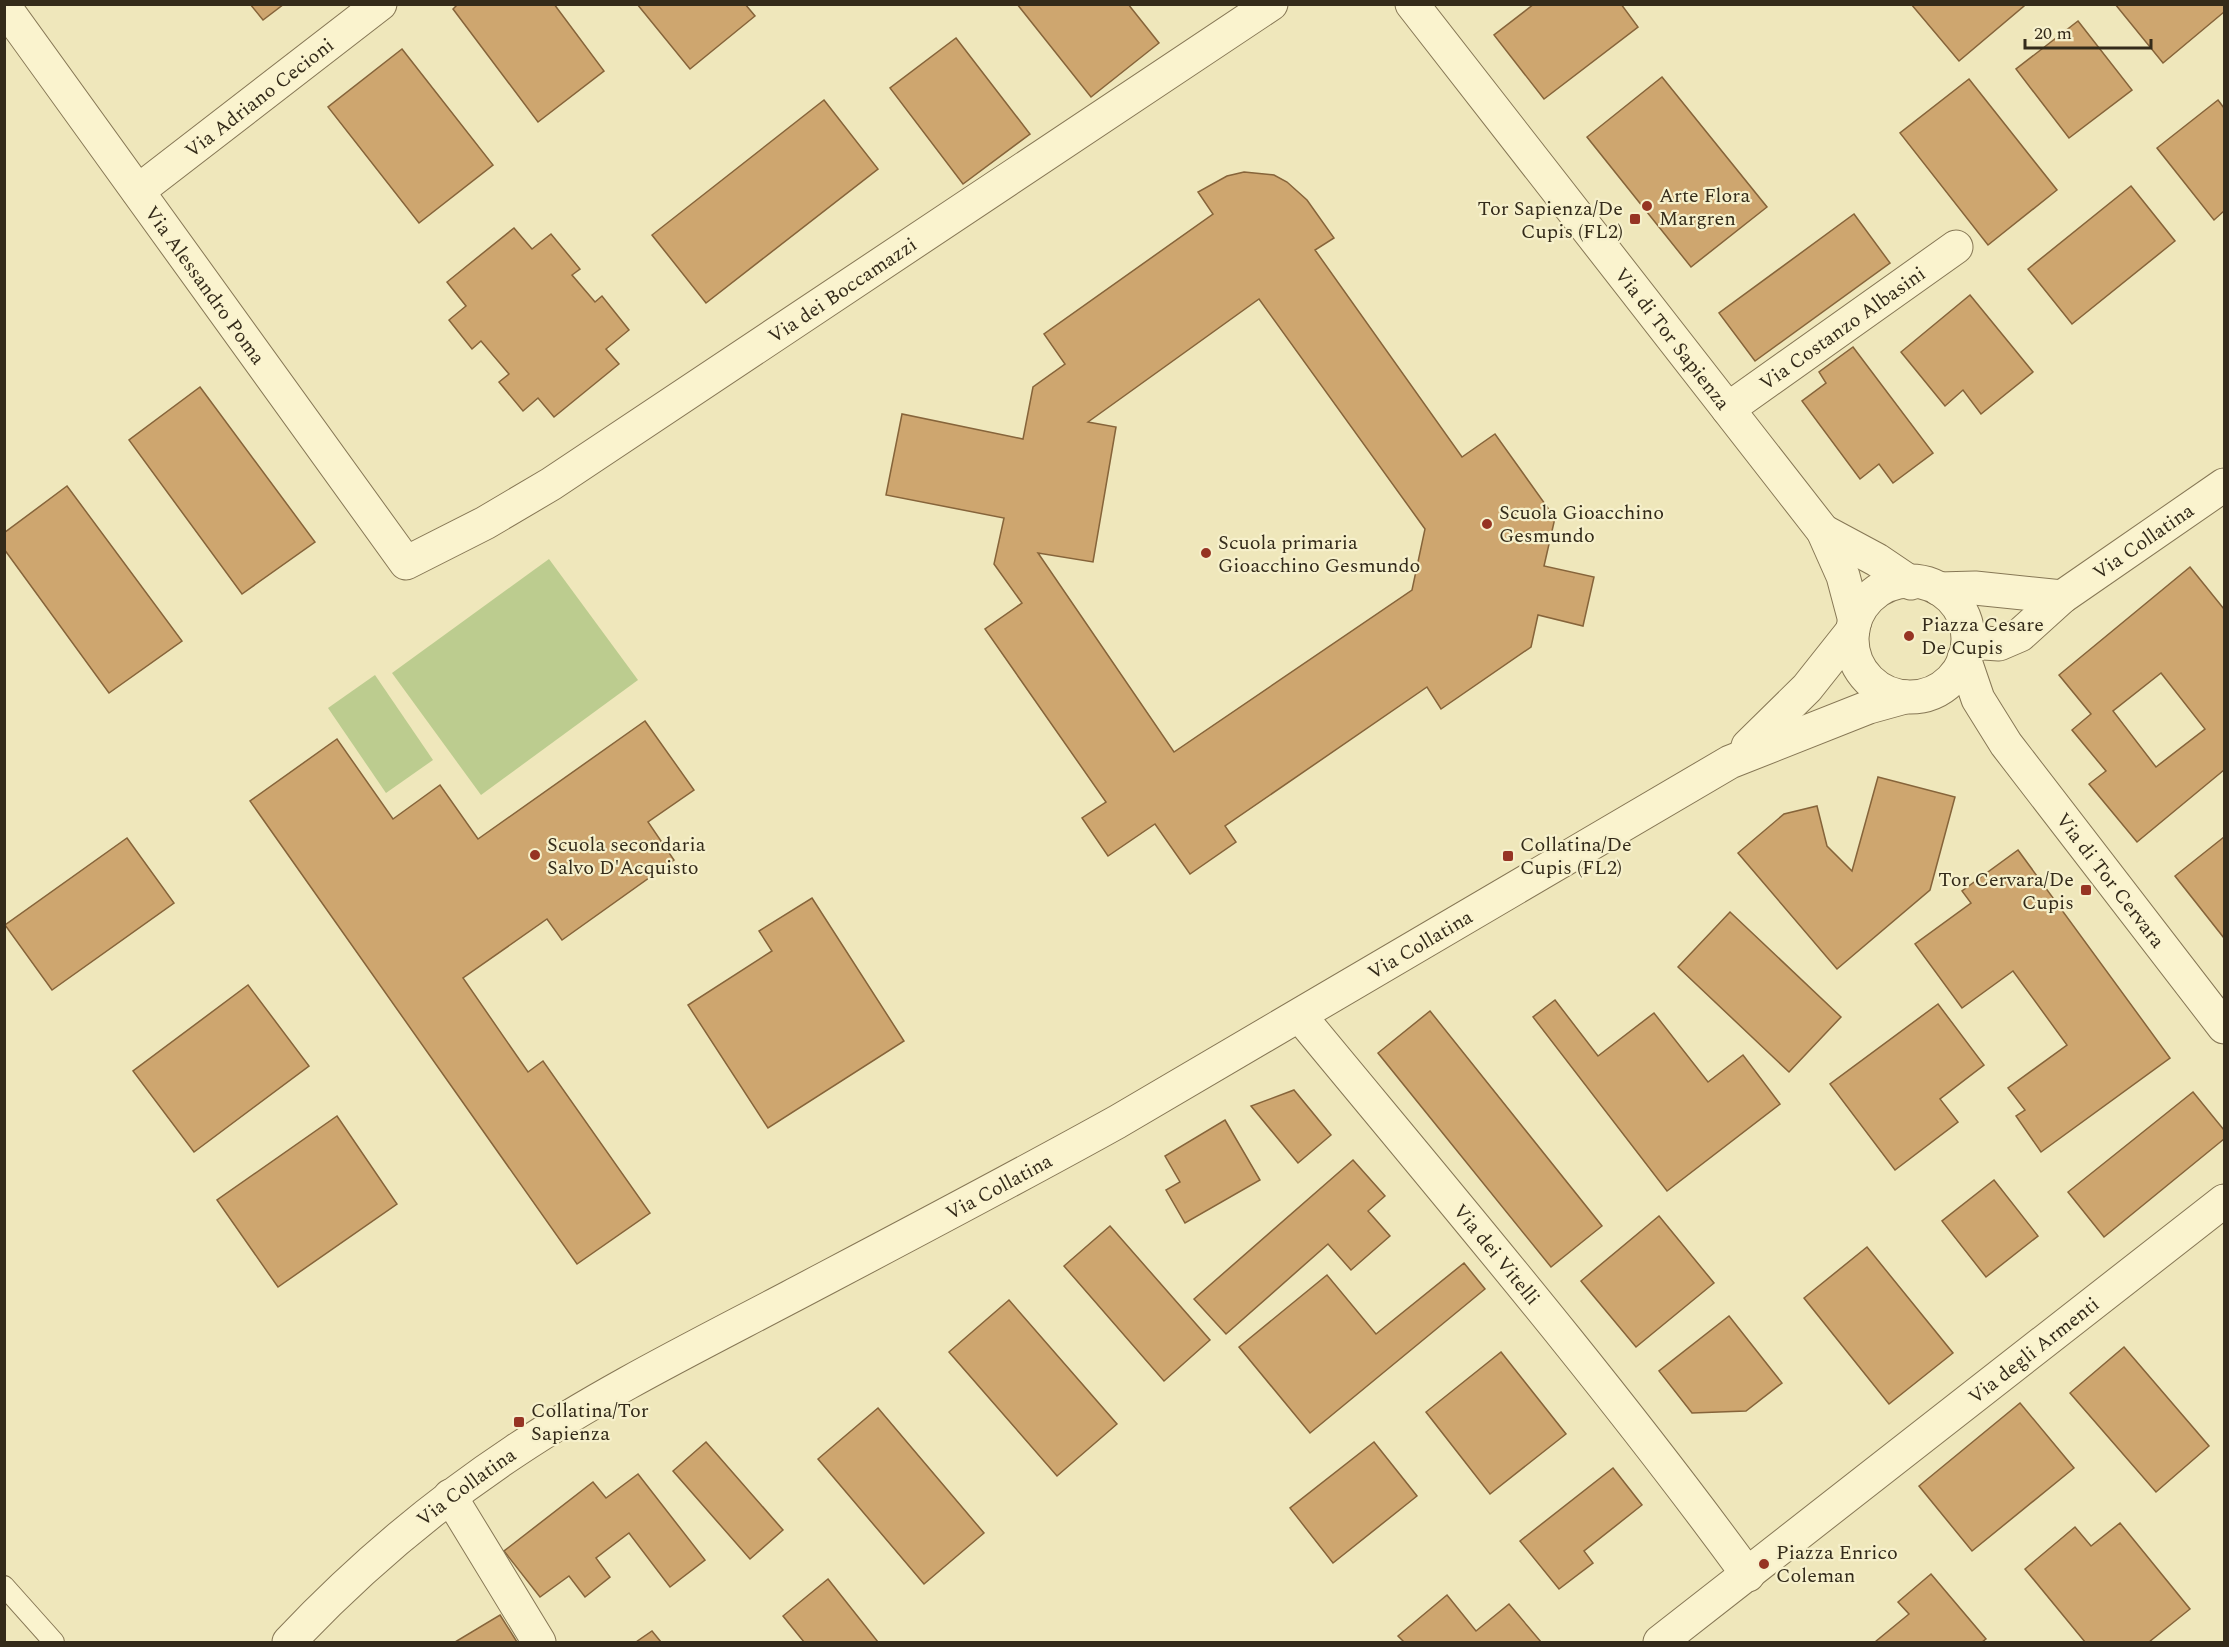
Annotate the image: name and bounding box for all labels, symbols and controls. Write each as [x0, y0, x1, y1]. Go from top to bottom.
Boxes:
scale bar [2025, 12, 2151, 50]
text: 20 m [2034, 20, 2072, 47]
street label: Via Adriano Cecioni [179, 31, 341, 166]
place label: Arte Flora Margren [1659, 181, 1750, 234]
place label: Tor Sapienza/De Cupis (FL2) [1478, 194, 1623, 247]
marker: Arte Flora Margren [1640, 199, 1654, 213]
street label: Via Alessandro Poma [137, 200, 272, 371]
marker: Tor Sapienza/De Cupis (FL2) [1628, 212, 1642, 226]
street label: Via dei Boccamazzi [762, 230, 923, 351]
street label: Via Costanzo Albasini [1753, 259, 1932, 398]
street label: Via di Tor Sapienza [1607, 261, 1737, 417]
street label: Via Collatina [2087, 496, 2201, 588]
place label: Scuola Gioacchino Gesmundo [1499, 498, 1664, 551]
marker: Scuola Gioacchino Gesmundo [1480, 517, 1494, 531]
place label: Scuola primaria Gioacchino Gesmundo [1218, 528, 1420, 581]
marker: Scuola primaria Gioacchino Gesmundo [1199, 546, 1213, 560]
place label: Piazza Cesare De Cupis [1921, 610, 2044, 663]
marker: Piazza Cesare De Cupis [1902, 629, 1916, 643]
street label: Via di Tor Cervara [2048, 806, 2172, 955]
place label: Scuola secondaria Salvo D'Acquisto [547, 830, 706, 883]
place label: Collatina/De Cupis (FL2) [1520, 830, 1632, 883]
marker: Scuola secondaria Salvo D'Acquisto [528, 848, 542, 862]
marker: Collatina/De Cupis (FL2) [1501, 849, 1515, 863]
place label: Tor Cervara/De Cupis [1938, 865, 2074, 918]
marker: Tor Cervara/De Cupis [2079, 883, 2093, 897]
street label: Via Collatina [1362, 902, 1479, 988]
street label: Via Collatina [940, 1146, 1058, 1228]
street label: Via dei Vitelli [1445, 1197, 1547, 1312]
street label: Via degli Armenti [1962, 1290, 2106, 1412]
place label: Collatina/Tor Sapienza [531, 1396, 649, 1449]
marker: Collatina/Tor Sapienza [512, 1415, 526, 1429]
street label: Via Collatina [410, 1440, 523, 1534]
place label: Piazza Enrico Coleman [1776, 1538, 1898, 1591]
marker: Piazza Enrico Coleman [1757, 1557, 1771, 1571]

